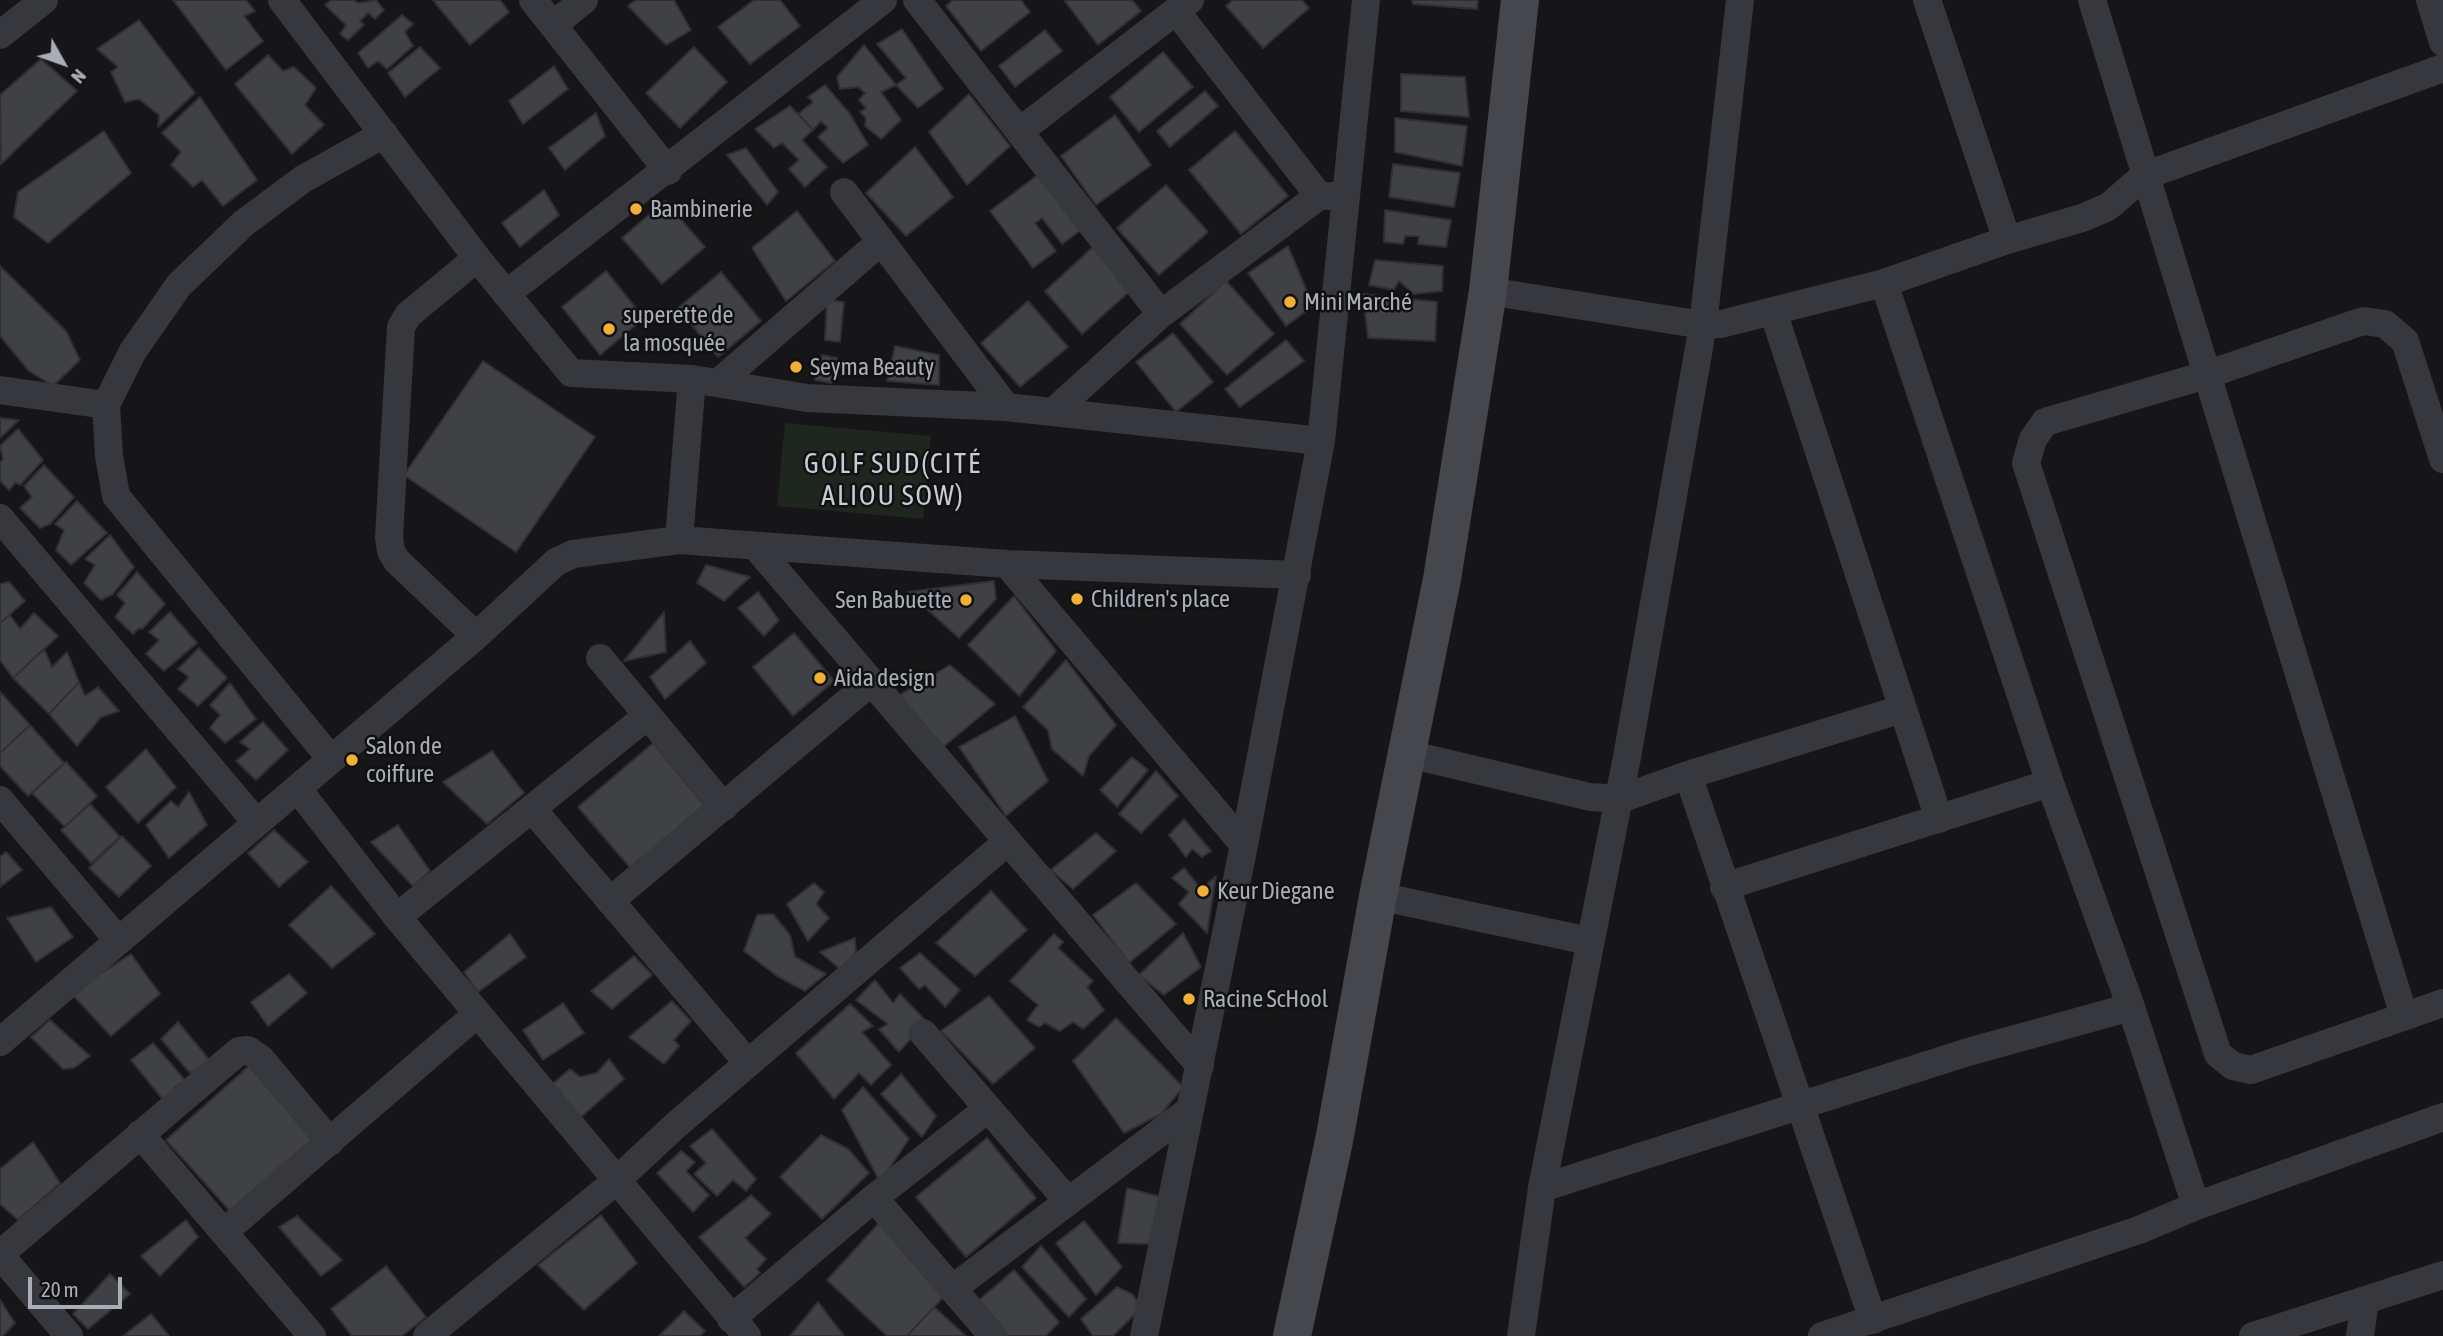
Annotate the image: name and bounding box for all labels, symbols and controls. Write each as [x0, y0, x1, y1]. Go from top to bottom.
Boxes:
north arrow [28, 28, 98, 98]
text: N [67, 65, 91, 88]
place label: Bambinerie [650, 195, 753, 223]
marker: Bambinerie [628, 201, 644, 217]
place label: Mini Marché [1304, 288, 1412, 316]
marker: Mini Marché [1282, 294, 1298, 310]
place label: superette de la mosquée [623, 301, 733, 357]
marker: superette de la mosquée [601, 321, 617, 337]
place label: Seyma Beauty [810, 353, 934, 381]
marker: Seyma Beauty [788, 359, 804, 375]
district label: GOLF SUD(CITÉ ALIOU SOW) [806, 447, 980, 513]
place label: Children's place [1091, 585, 1230, 613]
place label: Sen Babuette [835, 586, 952, 614]
marker: Children's place [1069, 591, 1085, 607]
marker: Sen Babuette [958, 592, 974, 608]
place label: Aida design [834, 664, 935, 692]
marker: Aida design [812, 670, 828, 686]
place label: Salon de coiffure [366, 732, 442, 788]
marker: Salon de coiffure [344, 752, 360, 768]
place label: Keur Diegane [1217, 877, 1335, 905]
marker: Keur Diegane [1195, 883, 1211, 899]
place label: Racine ScHool [1203, 985, 1328, 1013]
marker: Racine ScHool [1181, 991, 1197, 1007]
scale bar [32, 1262, 126, 1306]
text: 20 m [41, 1277, 79, 1301]

